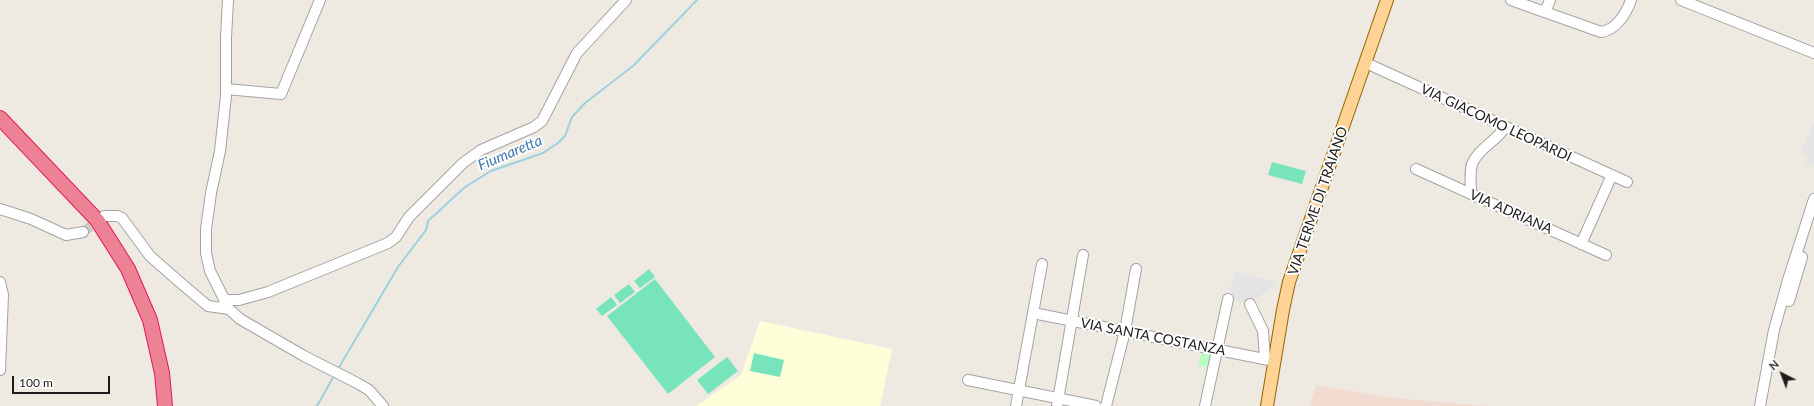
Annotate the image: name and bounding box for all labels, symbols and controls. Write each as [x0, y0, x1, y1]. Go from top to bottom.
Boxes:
street label: VIA GIACOMO LEOPARDI [1418, 81, 1574, 165]
street label: VIA TERME DI TRAIANO [1285, 124, 1351, 278]
water label: Fiumaretta [475, 131, 545, 175]
street label: VIA ADRIANA [1467, 186, 1555, 238]
street label: VIA SANTA COSTANZA [1079, 315, 1227, 359]
north arrow [1762, 354, 1802, 394]
text: N [1766, 357, 1781, 372]
scale bar [14, 368, 112, 394]
text: 100 m [19, 375, 53, 390]

